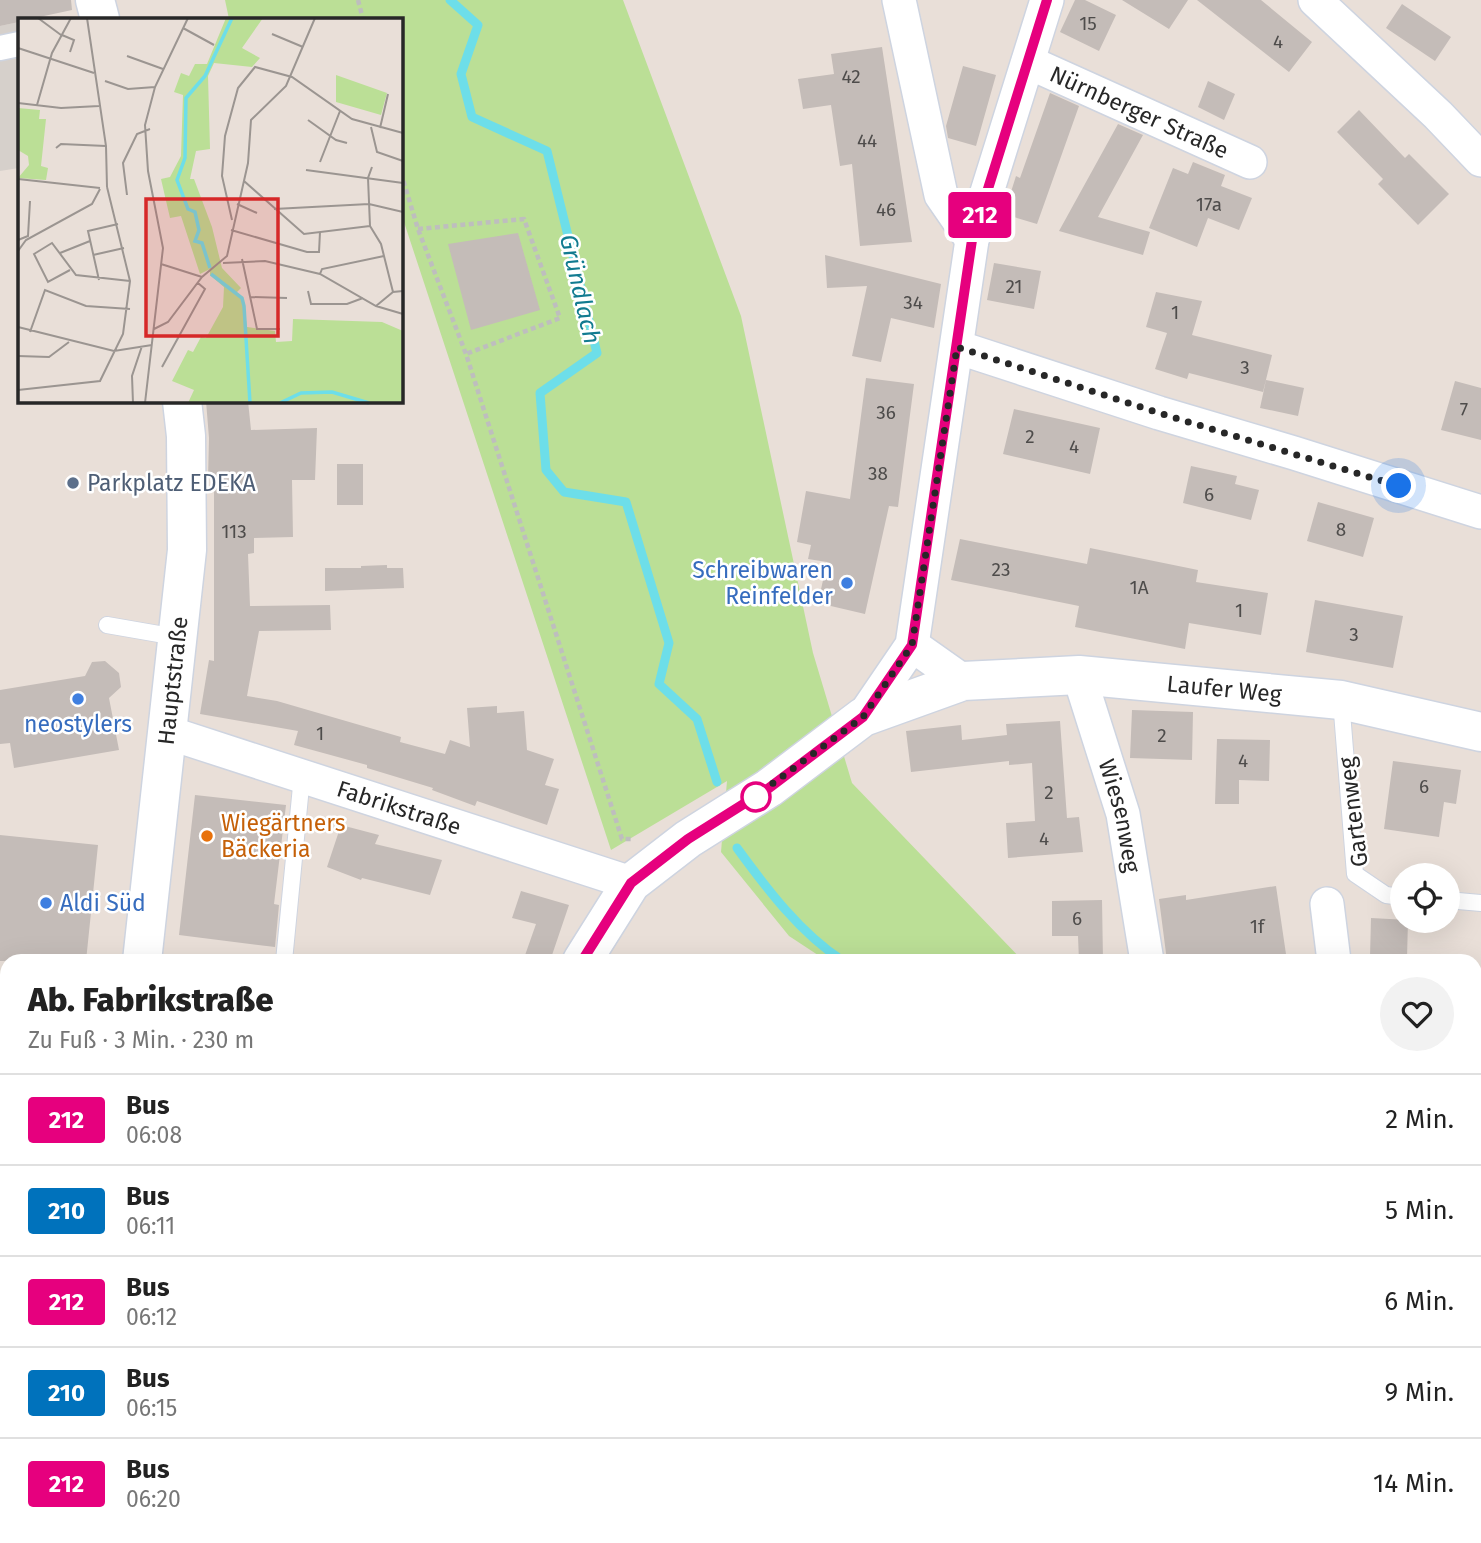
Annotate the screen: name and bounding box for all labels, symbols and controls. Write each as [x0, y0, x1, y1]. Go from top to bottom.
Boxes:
house number: 15 [1079, 12, 1097, 35]
inset map [18, 18, 402, 402]
house number: 4 [1273, 30, 1283, 53]
street label: Nürnberger Straße [1045, 60, 1233, 165]
house number: 42 [841, 65, 861, 88]
house number: 44 [857, 129, 877, 152]
line badge: 212 [940, 192, 1020, 238]
house number: 17a [1196, 193, 1222, 216]
house number: 46 [876, 198, 896, 221]
text: 212 [962, 201, 998, 229]
water label: Gründlach [554, 231, 606, 347]
house number: 21 [1005, 275, 1023, 298]
house number: 34 [903, 291, 923, 314]
house number: 1 [1171, 301, 1179, 324]
house number: 3 [1240, 356, 1250, 379]
house number: 7 [1460, 398, 1468, 421]
house number: 36 [876, 401, 896, 424]
house number: 2 [1025, 425, 1035, 448]
house number: 4 [1069, 435, 1079, 458]
house number: 38 [868, 462, 888, 485]
your location [1381, 468, 1416, 503]
place label: Parkplatz EDEKA [87, 469, 256, 497]
marker: Parkplatz EDEKA [65, 475, 81, 491]
house number: 6 [1204, 483, 1214, 506]
house number: 8 [1336, 518, 1346, 541]
house number: 113 [221, 520, 247, 543]
place label: Schreibwaren Reinfelder [692, 556, 833, 610]
house number: 23 [992, 558, 1010, 581]
marker: Schreibwaren Reinfelder [839, 575, 855, 591]
house number: 1A [1129, 576, 1149, 599]
house number: 1 [1235, 599, 1243, 622]
street label: Hauptstraße [152, 615, 194, 747]
house number: 3 [1349, 623, 1359, 646]
street label: Laufer Weg [1165, 669, 1283, 708]
marker: neostylers [70, 691, 86, 707]
place label: neostylers [24, 710, 132, 738]
house number: 1 [316, 722, 324, 745]
house number: 2 [1157, 724, 1167, 747]
house number: 4 [1238, 749, 1248, 772]
street label: Gartenweg [1332, 755, 1374, 869]
street label: Wiesenweg [1093, 756, 1146, 875]
street label: Fabrikstraße [333, 774, 465, 841]
house number: 6 [1419, 775, 1429, 798]
house number: 2 [1044, 781, 1054, 804]
unlabelled marker [741, 782, 771, 812]
place label: Wiegärtners Bäckeria [221, 809, 346, 863]
house number: 4 [1039, 827, 1049, 850]
marker: Wiegärtners Bäckeria [199, 828, 215, 844]
map controls [1390, 863, 1460, 933]
button: locate [1390, 863, 1460, 933]
place label: Aldi Süd [60, 889, 146, 917]
marker: Aldi Süd [38, 895, 54, 911]
house number: 6 [1072, 907, 1082, 930]
house number: 1f [1250, 915, 1266, 938]
button: heart [1380, 977, 1454, 1051]
text: Ab. Fabrikstraße [28, 980, 273, 1020]
text: Zu Fuß · 3 Min. · 230 m [28, 1026, 254, 1054]
text: Bus [126, 1090, 169, 1121]
text: 2 Min. [1385, 1104, 1454, 1135]
text: 212 [49, 1106, 84, 1134]
text: 06:08 [126, 1121, 182, 1149]
text: Bus [126, 1181, 169, 1212]
text: 5 Min. [1385, 1195, 1454, 1226]
text: 210 [48, 1197, 85, 1225]
text: 06:11 [126, 1212, 175, 1240]
text: Bus [126, 1272, 169, 1303]
text: 6 Min. [1384, 1286, 1454, 1317]
text: 212 [49, 1288, 84, 1316]
text: 06:12 [126, 1303, 177, 1331]
text: Bus [126, 1363, 169, 1394]
text: 9 Min. [1384, 1377, 1454, 1408]
text: 210 [48, 1379, 85, 1407]
text: 06:15 [126, 1394, 177, 1422]
text: Bus [126, 1454, 169, 1485]
text: 14 Min. [1373, 1468, 1454, 1499]
text: 212 [49, 1470, 84, 1498]
text: 06:20 [126, 1485, 181, 1513]

